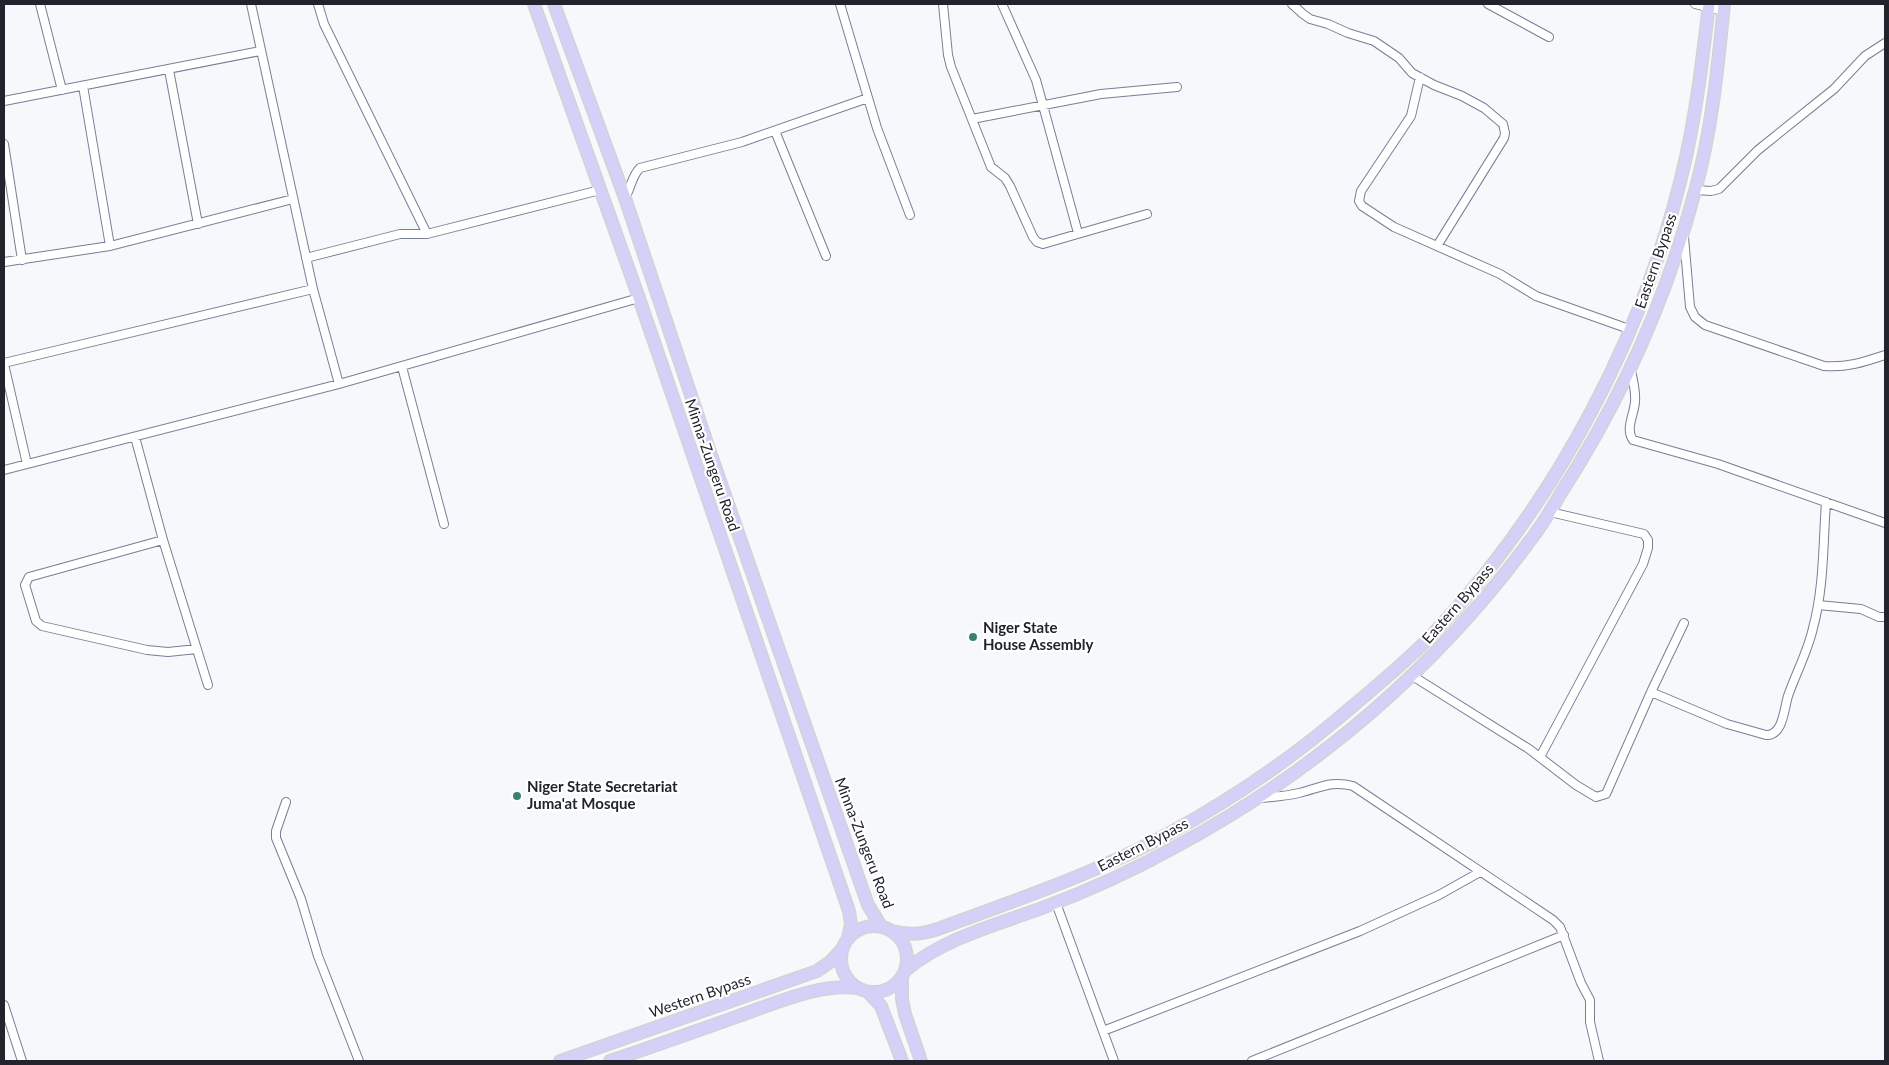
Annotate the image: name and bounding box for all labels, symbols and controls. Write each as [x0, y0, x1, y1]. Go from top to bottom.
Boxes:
street label: Eastern Bypass [1630, 211, 1680, 311]
street label: Minna-Zungeru Road [682, 396, 744, 533]
street label: Eastern Bypass [1418, 560, 1497, 647]
place label: Niger State House Assembly [983, 618, 1094, 653]
marker: Niger State House Assembly [967, 631, 979, 643]
street label: Minna-Zungeru Road [832, 775, 898, 911]
place label: Niger State Secretariat Juma'at Mosque [527, 777, 678, 812]
marker: Niger State Secretariat Juma'at Mosque [511, 790, 523, 802]
street label: Eastern Bypass [1094, 813, 1191, 875]
street label: Western Bypass [647, 969, 753, 1021]

